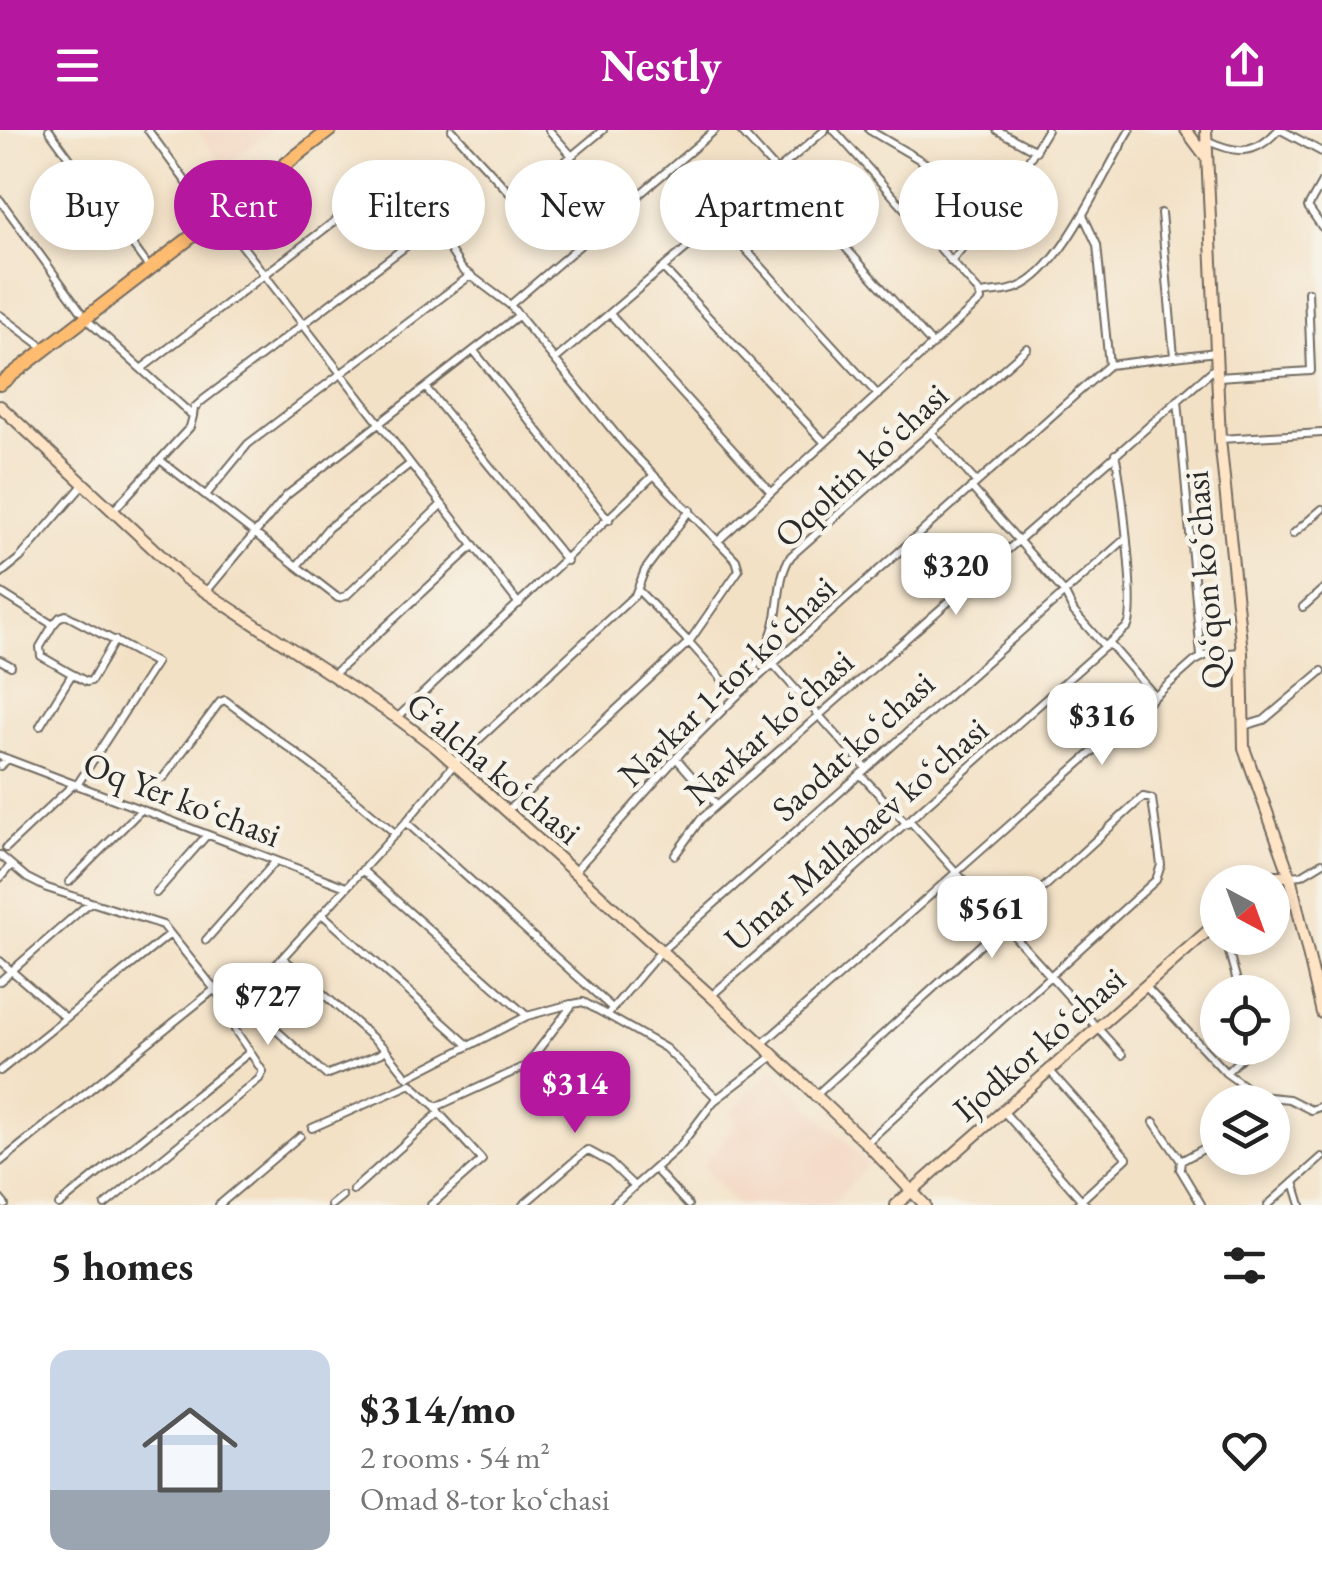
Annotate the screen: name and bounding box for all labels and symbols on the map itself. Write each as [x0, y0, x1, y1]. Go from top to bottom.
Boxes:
street label: Oqoltin koʻchasi [764, 372, 957, 557]
street label: Qoʻqon koʻchasi [1173, 469, 1236, 691]
pin: $320 [897, 533, 1015, 618]
street label: Navkar 1-tor koʻchasi [608, 565, 845, 796]
street label: Navkar koʻchasi [675, 639, 863, 814]
street label: Saodat koʻchasi [762, 661, 944, 831]
street label: Gʻalcha koʻchasi [398, 681, 591, 854]
pin: $316 [1043, 683, 1161, 768]
street label: Umar Mallabaev koʻchasi [714, 707, 997, 961]
street label: Oq Yer koʻchasi [77, 740, 287, 857]
north arrow [1200, 865, 1290, 955]
pin: $561 [933, 876, 1051, 961]
street label: Ijodkor koʻchasi [943, 956, 1134, 1131]
pin: $727 [209, 963, 327, 1048]
pin: $314 [516, 1051, 634, 1136]

